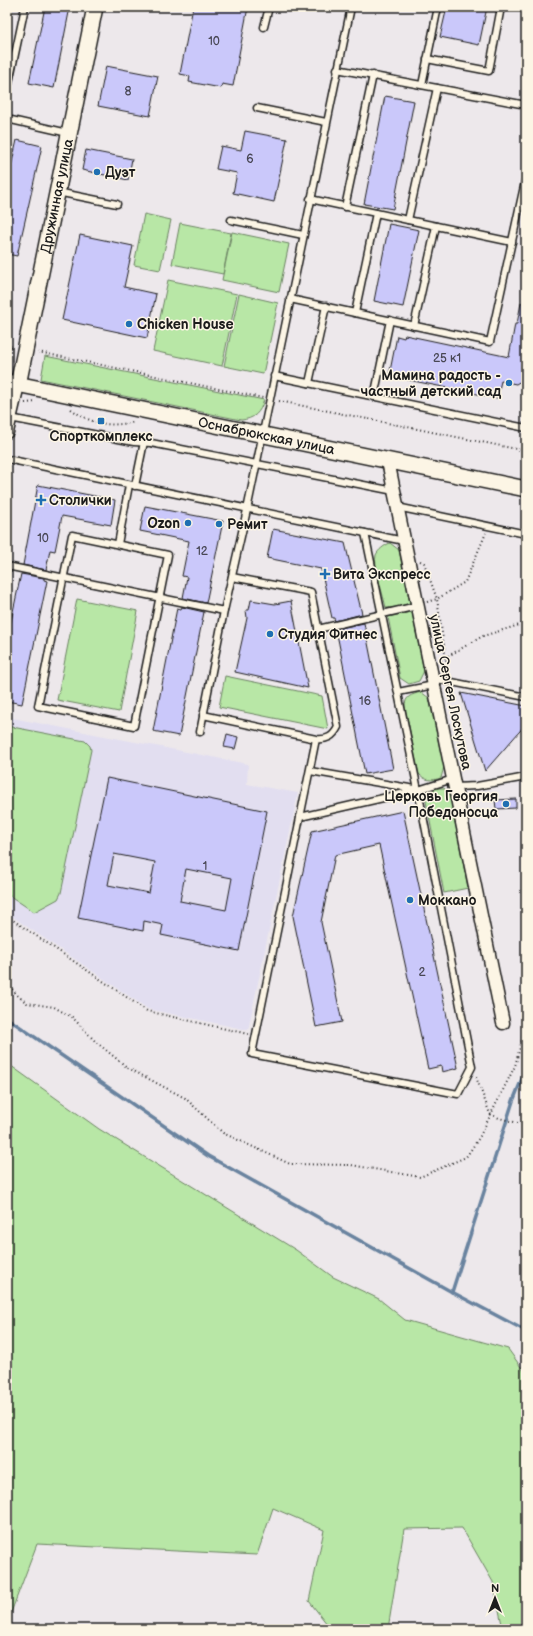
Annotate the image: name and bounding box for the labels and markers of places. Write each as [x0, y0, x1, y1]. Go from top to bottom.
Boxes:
place label: Дуэт [105, 164, 136, 181]
marker: Дуэт [92, 167, 102, 177]
place label: Chicken House [137, 316, 234, 333]
marker: Chicken House [124, 319, 134, 329]
place label: Мамина радость - частный детский сад [361, 367, 502, 400]
marker: Мамина радость - частный детский сад [504, 378, 514, 388]
marker: Спорткомплекс [96, 416, 106, 426]
place label: Спорткомплекс [49, 428, 153, 445]
place label: Столички [49, 492, 112, 509]
marker: Столички [36, 495, 46, 505]
place label: Ozon [147, 515, 180, 532]
place label: Ремит [227, 516, 268, 533]
marker: Ozon [183, 518, 193, 528]
marker: Ремит [214, 519, 224, 529]
place label: Вита Экспресс [333, 566, 430, 583]
marker: Вита Экспресс [320, 569, 330, 579]
place label: Студия Фитнес [278, 626, 377, 643]
marker: Студия Фитнес [265, 629, 275, 639]
place label: Церковь Георгия Победоносца [384, 788, 499, 821]
marker: Церковь Георгия Победоносца [501, 799, 511, 809]
place label: Моккано [418, 892, 477, 909]
marker: Моккано [405, 895, 415, 905]

